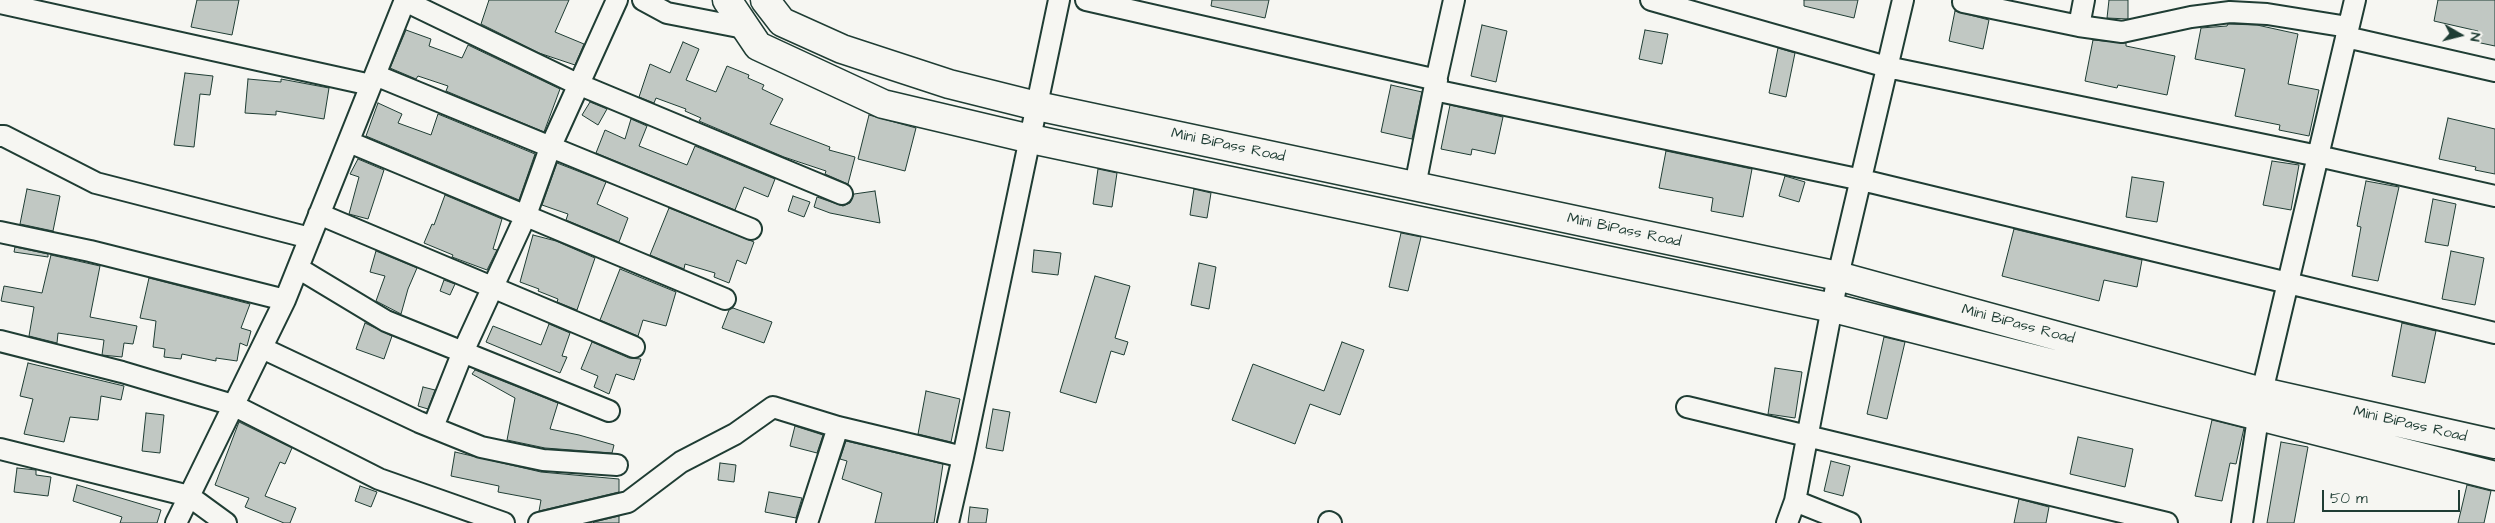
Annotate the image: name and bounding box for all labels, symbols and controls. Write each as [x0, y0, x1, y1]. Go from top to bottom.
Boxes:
north arrow [2435, 10, 2485, 60]
text: N [2464, 31, 2485, 43]
street label: Mini BiPass Road [1169, 125, 1287, 167]
street label: Mini BiPass Road [1565, 210, 1683, 252]
street label: Mini BiPass Road [1960, 301, 2076, 349]
street label: Mini BiPass Road [2351, 403, 2469, 447]
scale bar [2325, 480, 2462, 512]
text: 50 m [2330, 488, 2368, 509]

